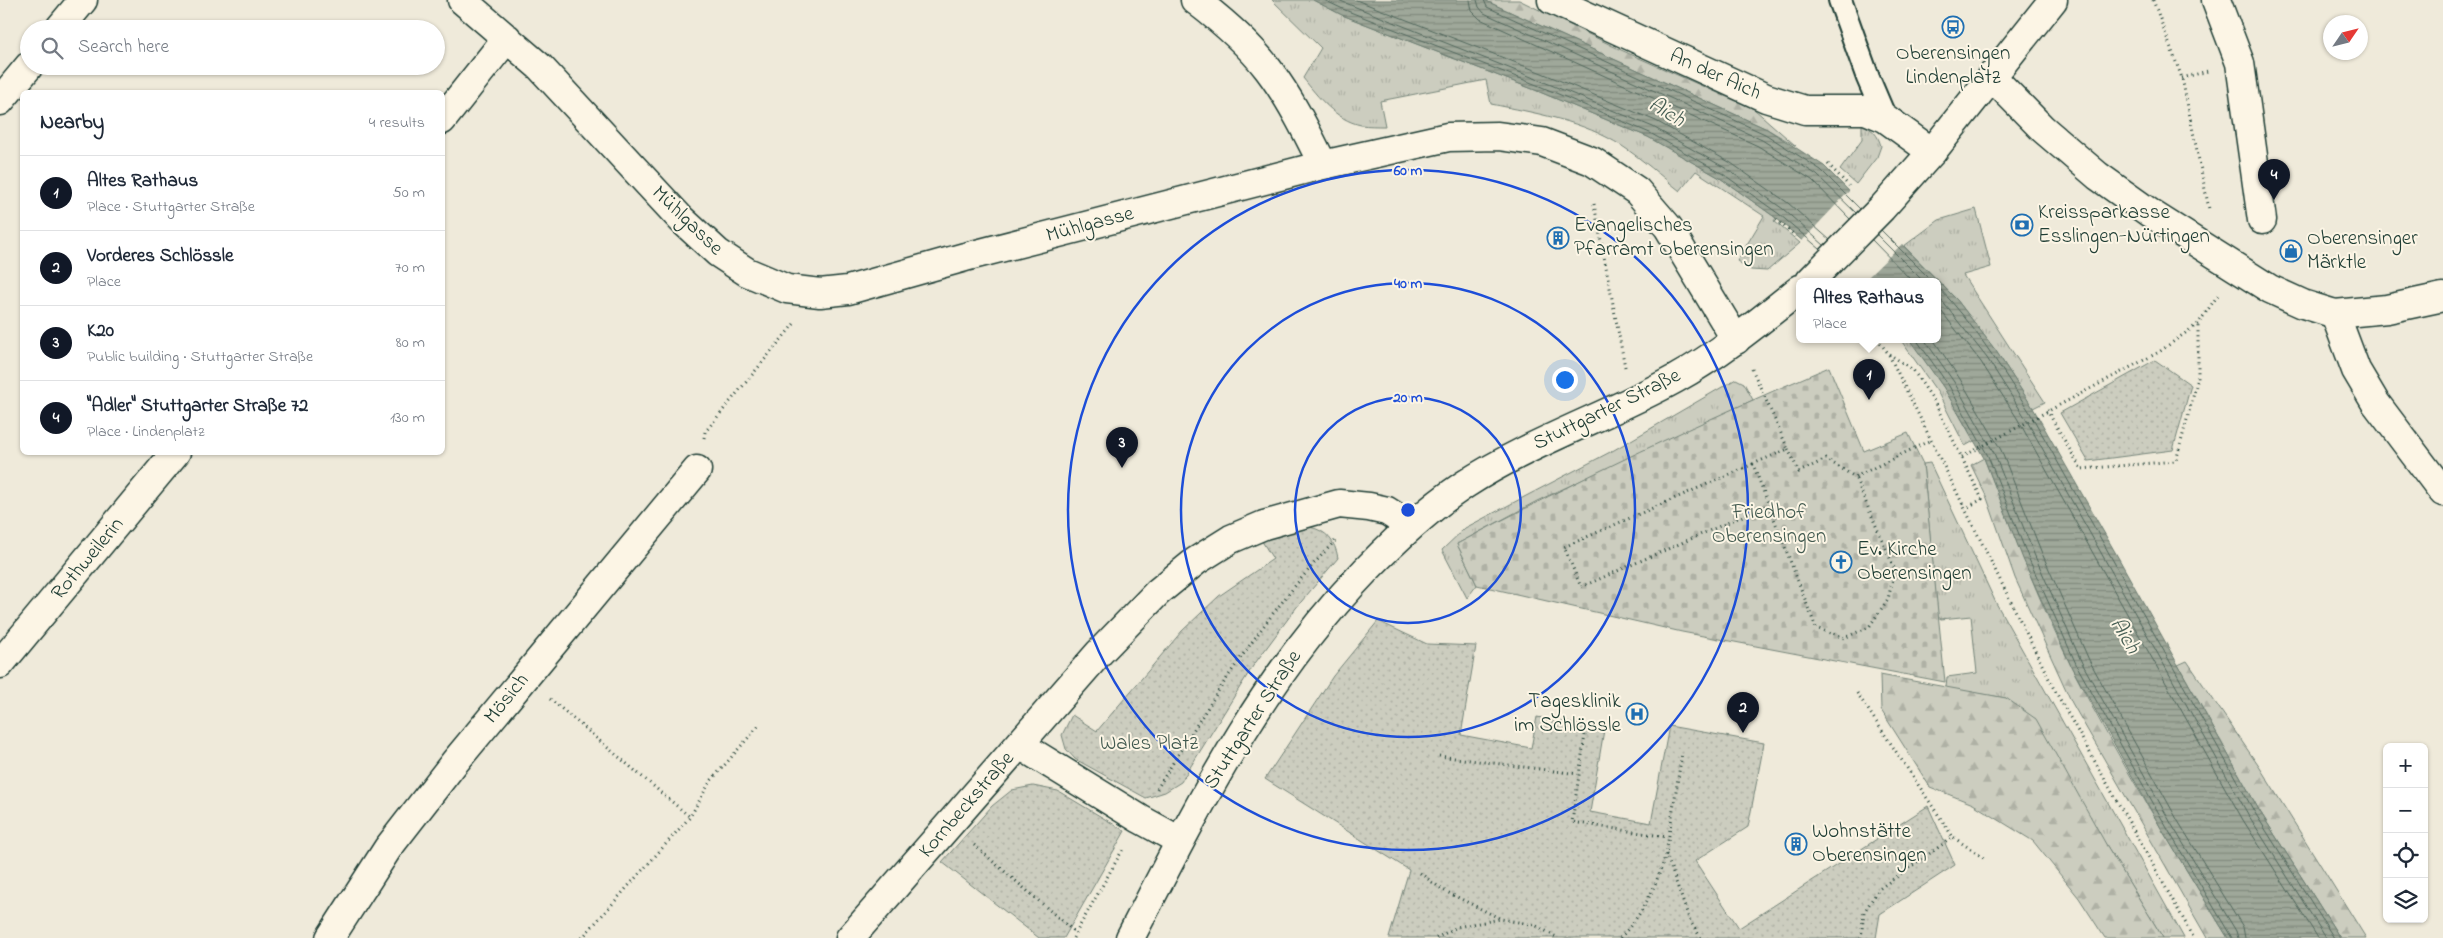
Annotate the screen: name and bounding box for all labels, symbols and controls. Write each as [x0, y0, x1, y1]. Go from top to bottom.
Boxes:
bus stop icon: Oberensingen Lindenplatz [1941, 15, 1965, 39]
north arrow [2323, 15, 2368, 60]
search box [20, 20, 445, 75]
icon: search [38, 34, 66, 62]
text: Search here [78, 34, 169, 61]
place label: Oberensingen Lindenplatz [1896, 39, 2010, 93]
street label: An der Aich [1664, 41, 1766, 109]
water label: Aich [1642, 90, 1691, 137]
text: Nearby [40, 108, 104, 138]
text: 4 results [369, 111, 425, 135]
pin: 4 [2258, 159, 2290, 200]
text: 60 m [1393, 160, 1423, 182]
text: Altes Rathaus [87, 168, 198, 195]
street label: Mühlgasse [643, 179, 730, 265]
text: 1 [53, 181, 59, 205]
text: 50 m [393, 181, 425, 205]
text: Place · Stuttgarter Straße [87, 195, 255, 219]
place label: Kreissparkasse Esslingen-Nürtingen [2038, 198, 2210, 254]
street label: Mühlgasse [1043, 199, 1138, 253]
place label: Evangelisches Pfarramt Oberensingen [1574, 211, 1774, 267]
bank icon: Kreissparkasse Esslingen-Nürtingen [2010, 213, 2034, 237]
place label: Oberensinger Märktle [2307, 224, 2418, 278]
building icon: Evangelisches Pfarramt Oberensingen [1546, 226, 1570, 250]
shop icon: Oberensinger Märktle [2279, 239, 2303, 263]
text: Vorderes Schlössle [87, 243, 234, 270]
text: 2 [52, 256, 60, 280]
text: 70 m [395, 256, 425, 280]
text: Place [87, 270, 121, 294]
text: 40 m [1393, 273, 1422, 295]
popup [1796, 278, 1941, 343]
text: Altes Rathaus [1813, 285, 1924, 312]
text: Place [1813, 312, 1847, 336]
text: K20 [87, 318, 114, 345]
text: 3 [53, 331, 59, 355]
text: 80 m [396, 331, 425, 355]
text: Public building · Stuttgarter Straße [87, 345, 313, 369]
pin: 1 [1853, 359, 1885, 400]
street label: Stuttgarter Straße [1528, 361, 1687, 461]
your location [1552, 367, 1578, 393]
text: 20 m [1392, 387, 1423, 409]
text: "Adler" Stuttgarter Straße 72 [87, 393, 308, 420]
text: 4 [53, 406, 59, 430]
text: 130 m [390, 406, 425, 430]
text: Place · Lindenplatz [87, 420, 205, 444]
pin: 3 [1106, 427, 1138, 468]
park label: Friedhof Oberensingen [1712, 498, 1826, 554]
centre of rings [1399, 501, 1417, 519]
street label: Rothweilerin [44, 511, 132, 607]
place label: Ev. Kirche Oberensingen [1857, 535, 1972, 591]
church icon: Ev. Kirche Oberensingen [1829, 550, 1853, 574]
water label: Aich [2101, 612, 2148, 661]
street label: Stuttgarter Straße [1197, 644, 1311, 797]
street label: Mösich [477, 667, 537, 731]
place label: Tagesklinik im Schlössle [1514, 687, 1622, 741]
pin: 2 [1727, 692, 1759, 733]
hospital icon: Tagesklinik im Schlössle [1625, 702, 1649, 726]
park label: Wales Platz [1100, 729, 1198, 759]
map controls [2383, 743, 2428, 923]
button: + [2383, 743, 2428, 788]
street label: Kornbeckstraße [912, 745, 1022, 865]
button: − [2383, 788, 2428, 833]
place label: Wohnstätte Oberensingen [1812, 817, 1927, 873]
building icon: Wohnstätte Oberensingen [1784, 832, 1808, 856]
button: locate [2383, 833, 2428, 878]
button: layers [2383, 878, 2428, 923]

